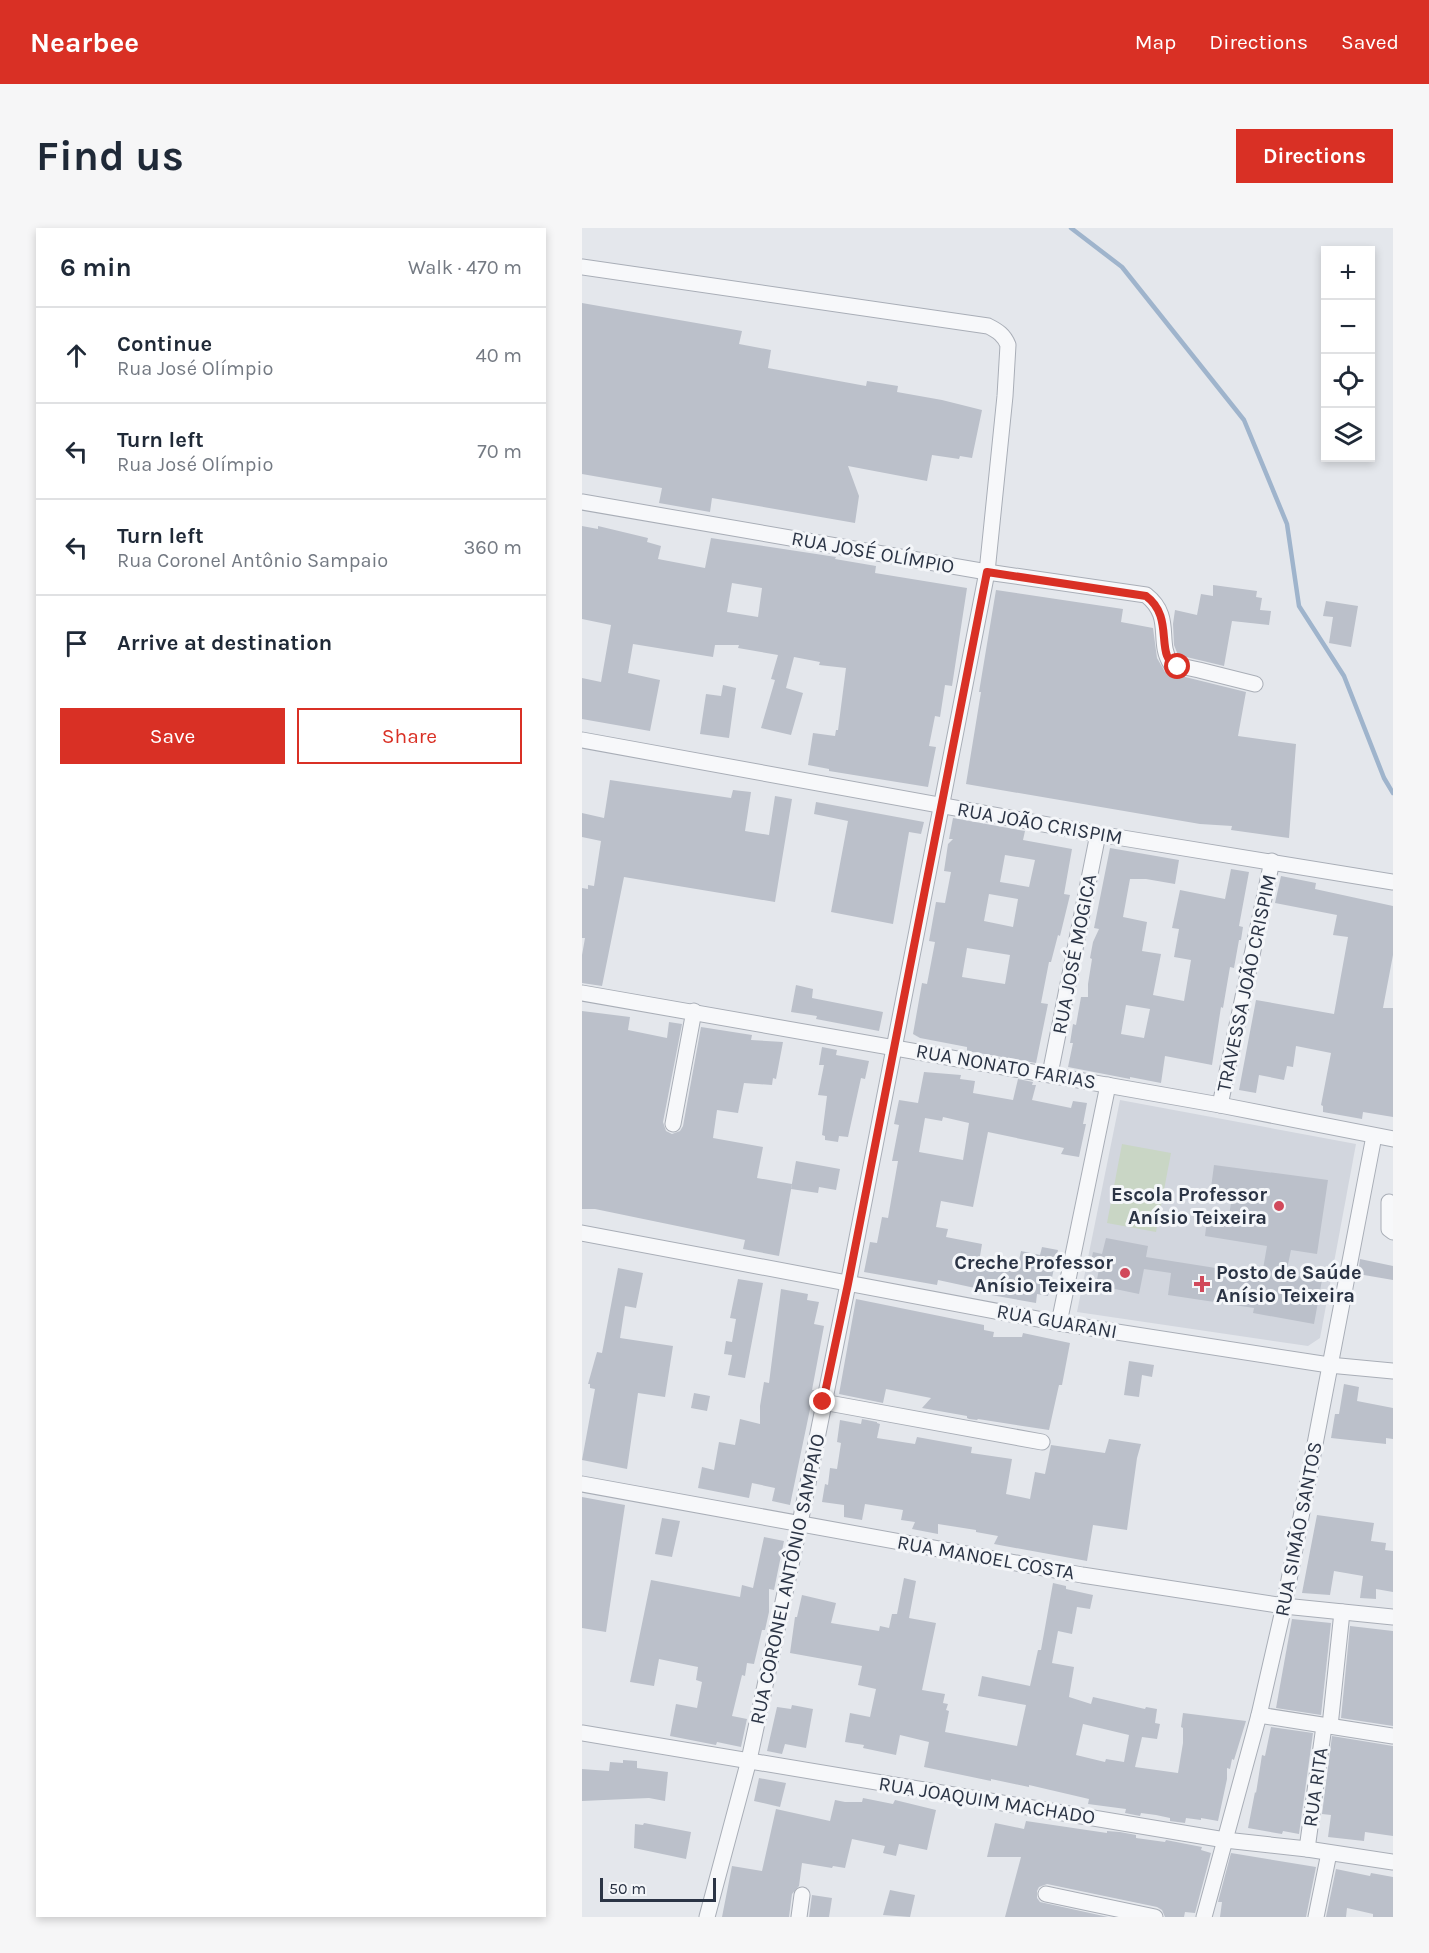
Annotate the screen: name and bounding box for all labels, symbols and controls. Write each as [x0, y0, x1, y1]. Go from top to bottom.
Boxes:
text: Nearbee [30, 26, 139, 59]
text: Map [1135, 30, 1176, 54]
text: Directions [1209, 30, 1308, 54]
text: Saved [1341, 30, 1399, 54]
button: Directions [1236, 129, 1393, 183]
text: Find us [36, 131, 184, 181]
map controls [1321, 246, 1375, 462]
button: + [1321, 246, 1375, 300]
text: 6 min [60, 252, 132, 283]
text: Walk · 470 m [408, 256, 522, 279]
button: − [1321, 300, 1375, 354]
text: Continue [117, 331, 212, 357]
icon: ahead [60, 339, 93, 372]
text: 40 m [476, 344, 522, 367]
button: locate [1321, 354, 1375, 408]
text: Rua José Olímpio [117, 357, 273, 380]
button: layers [1321, 408, 1375, 462]
text: Turn left [117, 427, 204, 453]
icon: left [60, 435, 93, 468]
text: 70 m [477, 440, 522, 463]
text: Rua José Olímpio [117, 453, 273, 476]
text: Turn left [117, 523, 204, 549]
street label: RUA JOSÉ OLÍMPIO [790, 526, 956, 578]
icon: left [60, 531, 93, 564]
text: 360 m [463, 536, 522, 559]
text: Rua Coronel Antônio Sampaio [117, 549, 388, 572]
icon: arrive [60, 627, 93, 660]
text: Arrive at destination [117, 630, 332, 656]
route start [1164, 653, 1190, 679]
button: Save [60, 708, 285, 764]
button: Share [297, 708, 522, 764]
street label: RUA JOÃO CRISPIM [955, 798, 1124, 849]
street label: RUA JOSÉ MOGICA [1047, 872, 1101, 1036]
street label: TRAVESSA JOÃO CRISPIM [1212, 872, 1281, 1094]
street label: RUA NONATO FARIAS [914, 1039, 1098, 1094]
place label: Escola Professor Anísio Teixeira [1111, 1183, 1267, 1229]
marker: Escola Professor Anísio Teixeira [1272, 1199, 1286, 1213]
place label: Creche Professor Anísio Teixeira [954, 1251, 1113, 1297]
place label: Posto de Saúde Anísio Teixeira [1216, 1261, 1362, 1307]
marker: Creche Professor Anísio Teixeira [1118, 1266, 1132, 1280]
marker: Posto de Saúde Anísio Teixeira [1193, 1275, 1211, 1293]
street label: RUA GUARANI [995, 1300, 1119, 1343]
route end [809, 1388, 835, 1414]
street label: RUA CORONEL ANTÔNIO SAMPAIO [744, 1431, 830, 1727]
street label: RUA SIMÃO SANTOS [1270, 1440, 1327, 1618]
street label: RUA MANOEL COSTA [895, 1531, 1076, 1584]
street label: RUA RITA [1299, 1746, 1332, 1828]
street label: RUA JOAQUIM MACHADO [877, 1772, 1097, 1829]
scale bar [600, 1875, 716, 1902]
text: 50 m [609, 1879, 646, 1898]

